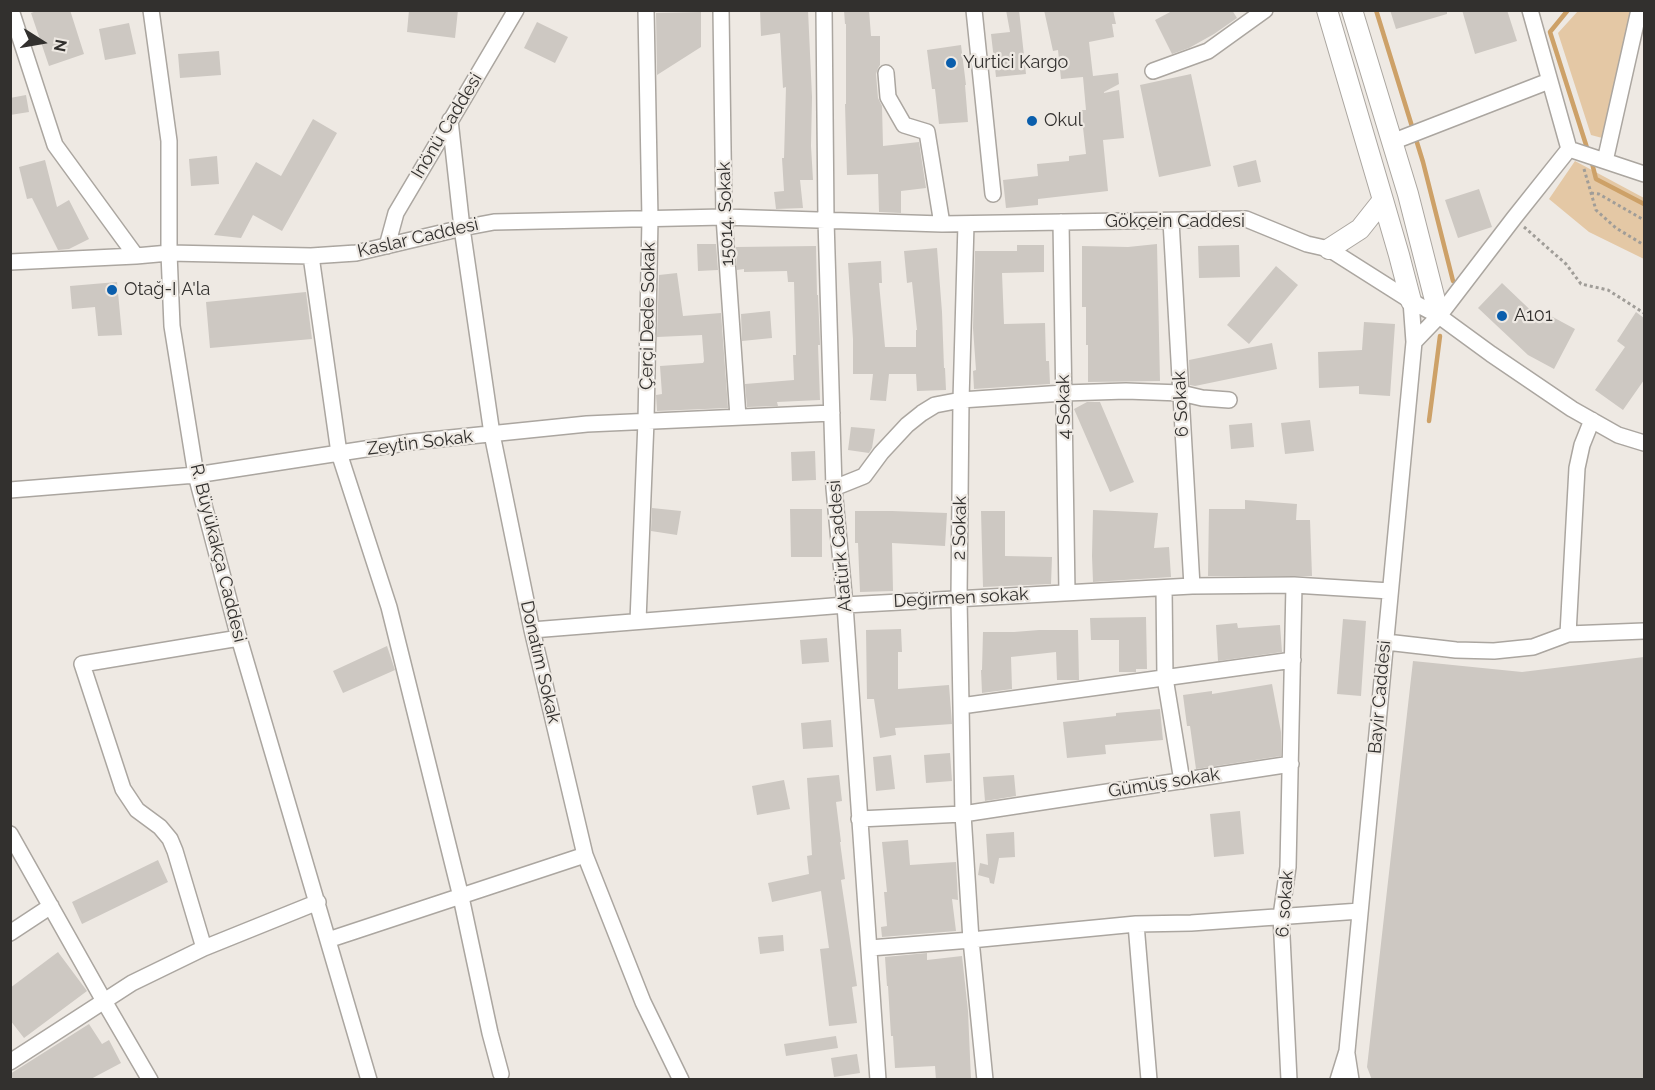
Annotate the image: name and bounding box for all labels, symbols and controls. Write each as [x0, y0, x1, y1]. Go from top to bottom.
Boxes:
north arrow [12, 12, 72, 72]
text: N [50, 38, 71, 53]
place label: Yurtici Kargo [963, 52, 1068, 74]
marker: Yurtici Kargo [944, 56, 958, 70]
street label: Inönü Caddesi [407, 69, 487, 183]
place label: Okul [1044, 110, 1083, 132]
marker: Okul [1025, 114, 1039, 128]
street label: 15014. Sokak [713, 161, 739, 267]
street label: Gökçein Caddesi [1105, 211, 1245, 233]
street label: Kaslar Caddesi [355, 214, 481, 262]
street label: Çerçi Dede Sokak [636, 242, 660, 390]
place label: Otağ-I A'la [124, 279, 210, 301]
marker: Otağ-I A'la [105, 283, 119, 297]
place label: A101 [1514, 305, 1553, 327]
marker: A101 [1495, 309, 1509, 323]
street label: 6 Sokak [1168, 371, 1194, 437]
street label: 4 Sokak [1053, 374, 1075, 440]
street label: Zeytin Sokak [366, 426, 474, 460]
street label: R. Büyükakça Caddesi [185, 461, 251, 645]
street label: Atatürk Caddesi [823, 479, 857, 613]
street label: 2 Sokak [949, 496, 971, 560]
street label: Değirmen sokak [893, 584, 1029, 612]
street label: Donatım Sokak [515, 598, 565, 726]
street label: Bayir Caddesi [1364, 639, 1396, 755]
street label: Gümüş sokak [1107, 764, 1221, 802]
street label: 6. sokak [1272, 870, 1298, 938]

